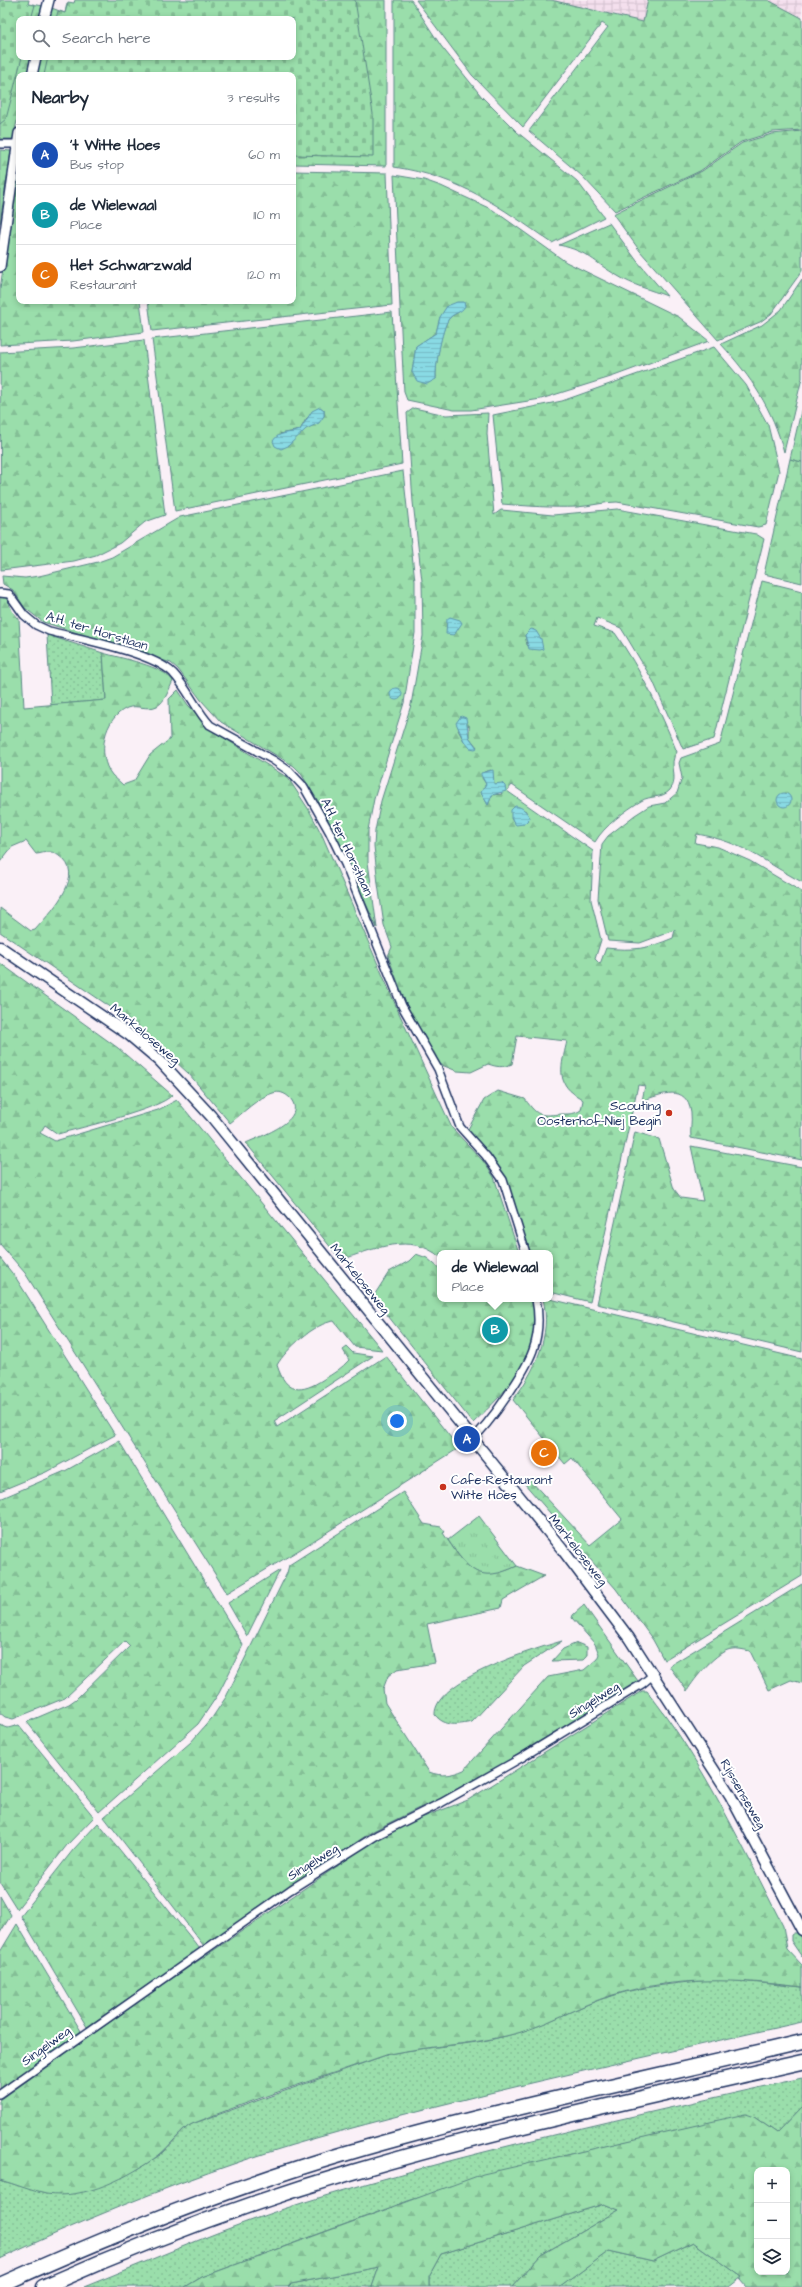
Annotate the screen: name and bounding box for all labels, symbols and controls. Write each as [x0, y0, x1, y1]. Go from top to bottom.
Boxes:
search box [16, 16, 296, 60]
icon: search [30, 27, 52, 49]
text: Search here [62, 28, 151, 49]
text: Nearby [32, 86, 89, 110]
text: 3 results [227, 89, 280, 107]
text: 't Witte Hoes [70, 135, 160, 156]
text: A [41, 146, 49, 164]
text: 60 m [248, 146, 280, 164]
text: Bus stop [70, 156, 124, 174]
text: de Wielewaal [70, 195, 157, 216]
text: B [40, 206, 50, 224]
text: 110 m [253, 206, 280, 224]
text: Place [70, 216, 102, 234]
text: Het Schwarzwald [70, 255, 191, 276]
text: C [40, 266, 50, 284]
text: 120 m [247, 266, 280, 284]
text: Restaurant [70, 276, 137, 294]
street label: A.H. ter Horstlaan [44, 607, 151, 655]
street label: A.H. ter Horstlaan [317, 795, 378, 899]
street label: Markeloseweg [105, 999, 184, 1070]
place label: Scouting Oosterhof-Niej Begin [537, 1097, 661, 1131]
marker: Scouting Oosterhof-Niej Begin [664, 1108, 674, 1118]
street label: Markeloseweg [325, 1240, 394, 1319]
popup [437, 1250, 553, 1302]
text: de Wielewaal [452, 1257, 538, 1278]
text: Place [452, 1278, 484, 1296]
pin: B [482, 1315, 508, 1345]
your location [387, 1411, 407, 1431]
pin: A [454, 1424, 480, 1454]
pin: C [531, 1438, 557, 1468]
place label: Cafe-Restaurant Witte Hoes [451, 1471, 553, 1504]
marker: Cafe-Restaurant Witte Hoes [438, 1482, 448, 1492]
street label: Markeloseweg [543, 1510, 612, 1591]
street label: Singelweg [565, 1677, 624, 1724]
street label: Rijssenseweg [715, 1756, 770, 1833]
street label: Singelweg [284, 1839, 343, 1886]
street label: Singelweg [18, 2022, 75, 2071]
map controls [754, 2167, 790, 2275]
button: + [754, 2167, 790, 2203]
button: − [754, 2203, 790, 2239]
button: layers [754, 2239, 790, 2275]

